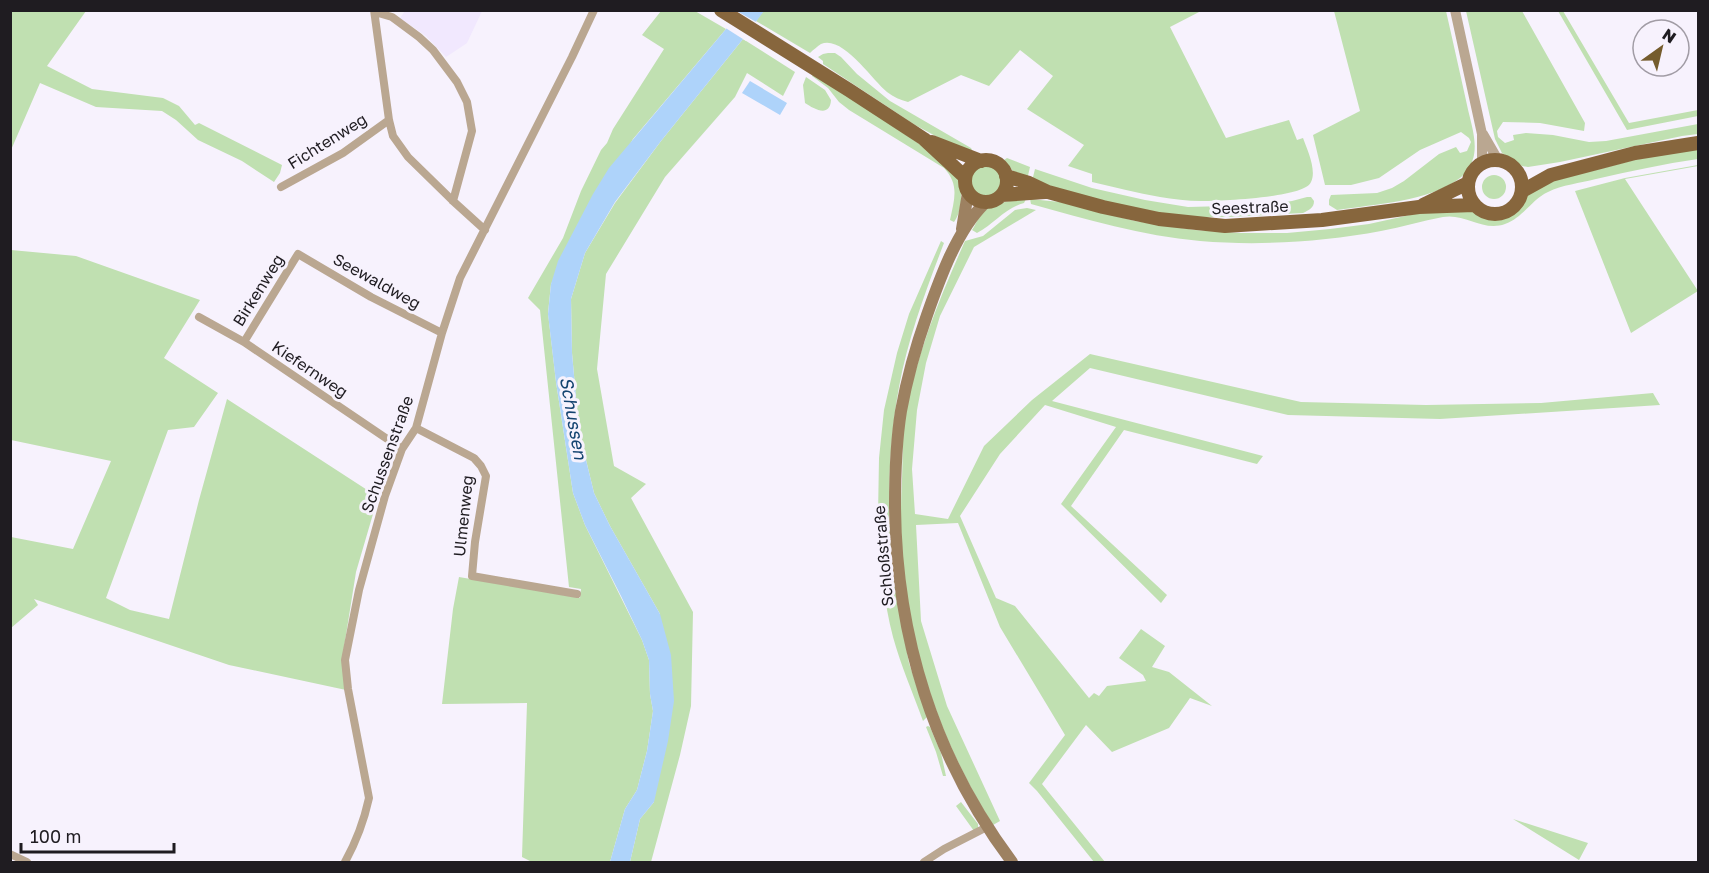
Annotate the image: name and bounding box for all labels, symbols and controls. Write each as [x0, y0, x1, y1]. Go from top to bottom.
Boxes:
north arrow [1631, 18, 1691, 78]
text: N [1659, 24, 1680, 47]
street label: Fichtenweg [284, 109, 370, 173]
street label: Seestraße [1211, 196, 1289, 218]
street label: Seewaldweg [330, 249, 424, 313]
street label: Birkenweg [228, 250, 288, 330]
street label: Kiefernweg [268, 336, 352, 402]
water label: Schussen [556, 375, 592, 462]
street label: Schussenstraße [357, 393, 417, 515]
street label: Ulmenweg [449, 474, 477, 558]
street label: Schloßstraße [869, 505, 897, 607]
scale bar [21, 816, 174, 854]
text: 100 m [30, 825, 81, 847]

